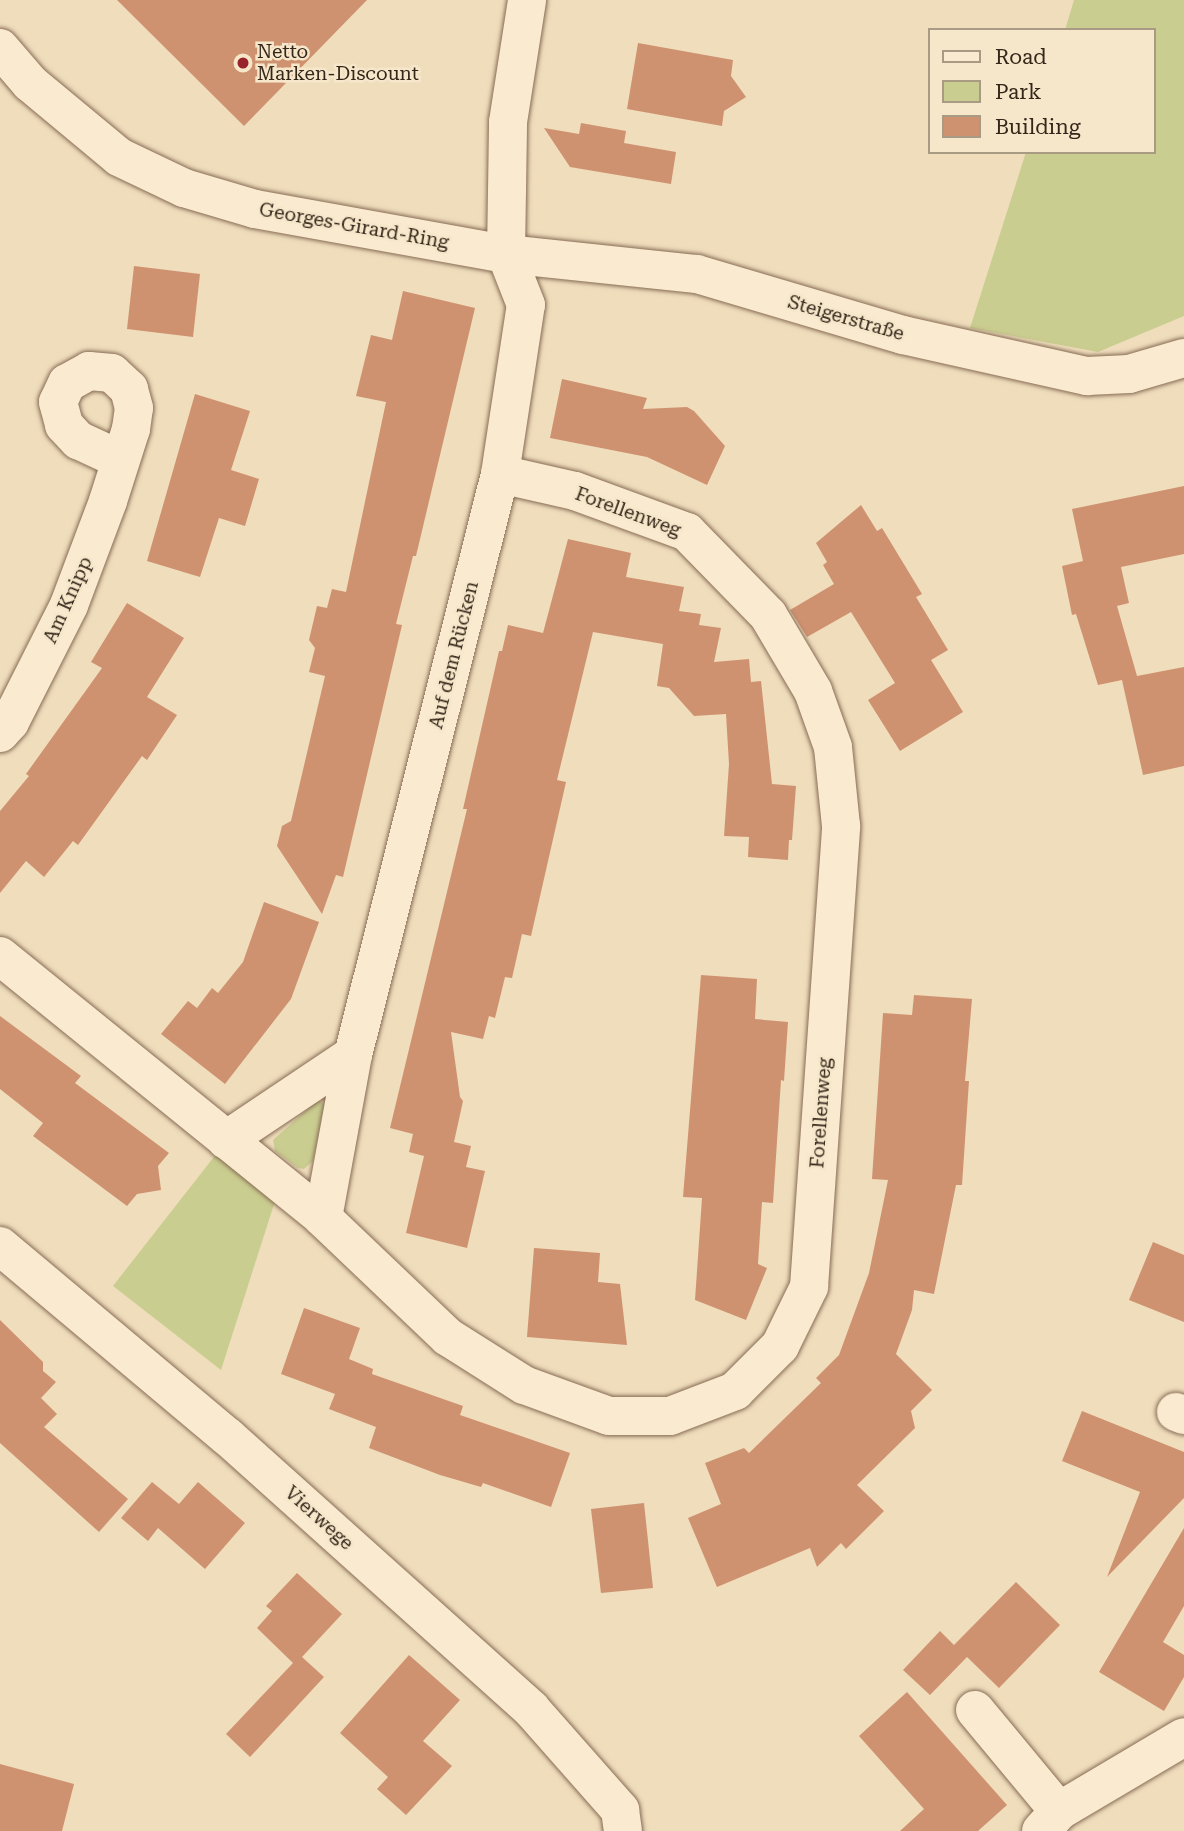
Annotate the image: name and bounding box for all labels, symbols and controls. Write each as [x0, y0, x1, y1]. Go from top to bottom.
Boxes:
legend [928, 28, 1156, 154]
place label: Netto Marken-Discount [257, 41, 419, 85]
text: Road [995, 45, 1047, 69]
marker: Netto Marken-Discount [235, 55, 251, 71]
text: Park [995, 80, 1041, 104]
text: Building [995, 115, 1081, 139]
street label: Georges-Girard-Ring [257, 198, 451, 254]
street label: Steigerstraße [785, 291, 907, 345]
street label: Forellenweg [572, 482, 684, 542]
street label: Am Knipp [39, 553, 97, 647]
street label: Auf dem Rücken [425, 579, 483, 731]
street label: Forellenweg [806, 1057, 836, 1169]
street label: Vierwege [280, 1481, 358, 1555]

